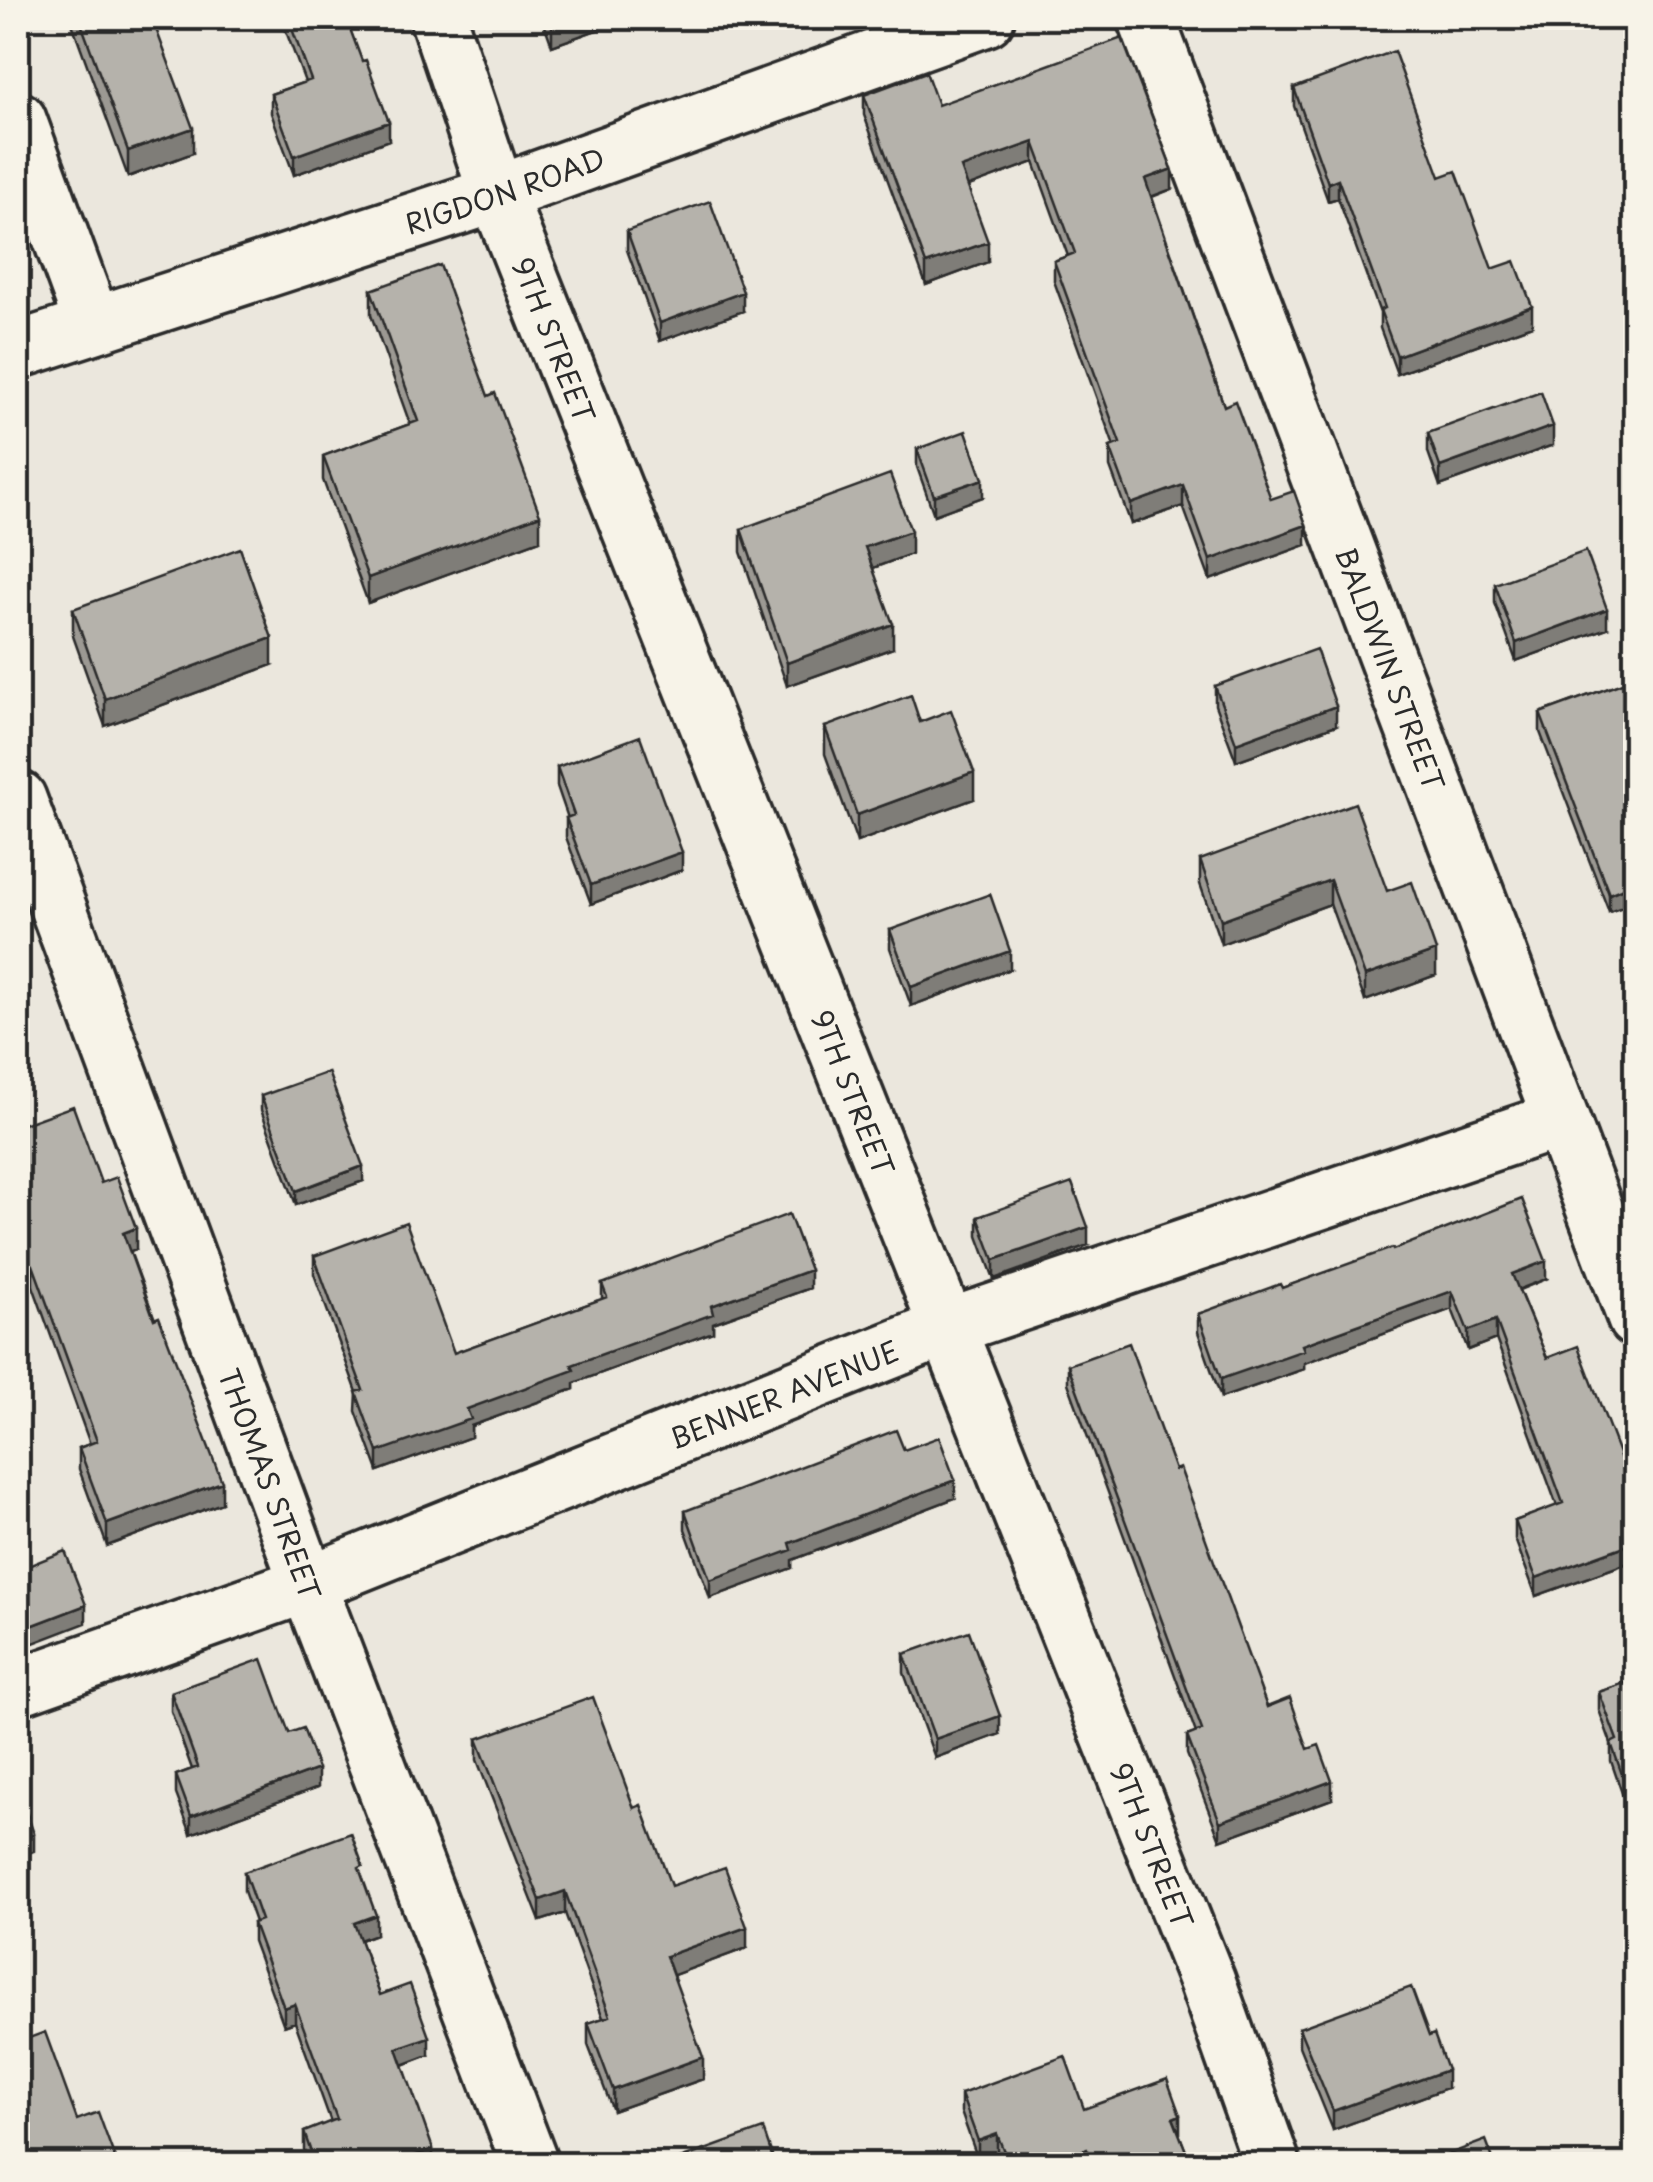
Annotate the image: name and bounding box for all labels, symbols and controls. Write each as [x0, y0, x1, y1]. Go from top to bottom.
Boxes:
street label: RIGDON ROAD [399, 136, 610, 244]
street label: 9TH STREET [502, 250, 607, 429]
street label: BALDWIN STREET [1326, 541, 1457, 797]
street label: 9TH STREET [802, 1003, 906, 1182]
street label: BENNER AVENUE [662, 1328, 905, 1459]
street label: THOMAS STREET [209, 1362, 333, 1606]
street label: 9TH STREET [1101, 1756, 1205, 1935]

